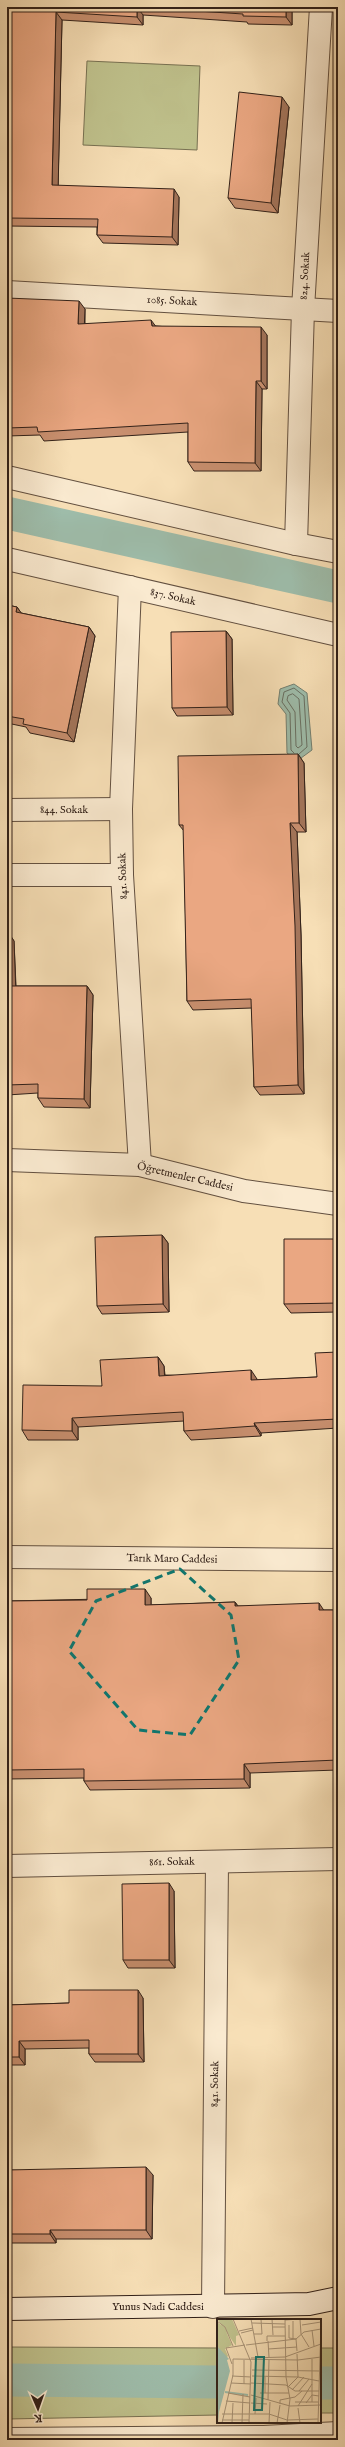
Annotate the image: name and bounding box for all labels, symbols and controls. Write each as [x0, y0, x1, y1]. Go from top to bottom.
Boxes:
street label: 824. Sokak [297, 252, 313, 300]
street label: 1085. Sokak [146, 293, 198, 309]
street label: 837. Sokak [149, 585, 197, 609]
street label: 844. Sokak [40, 803, 88, 817]
street label: 841. Sokak [115, 852, 131, 900]
street label: Öğretmenler Caddesi [136, 1159, 234, 1195]
street label: Tarık Maro Caddesi [126, 1551, 218, 1567]
street label: 861. Sokak [149, 1855, 195, 1869]
street label: 841. Sokak [208, 2060, 222, 2107]
street label: Yunus Nadi Caddesi [112, 2300, 204, 2314]
inset map [217, 2319, 321, 2423]
north arrow [18, 2389, 58, 2429]
text: K [33, 2411, 43, 2425]

